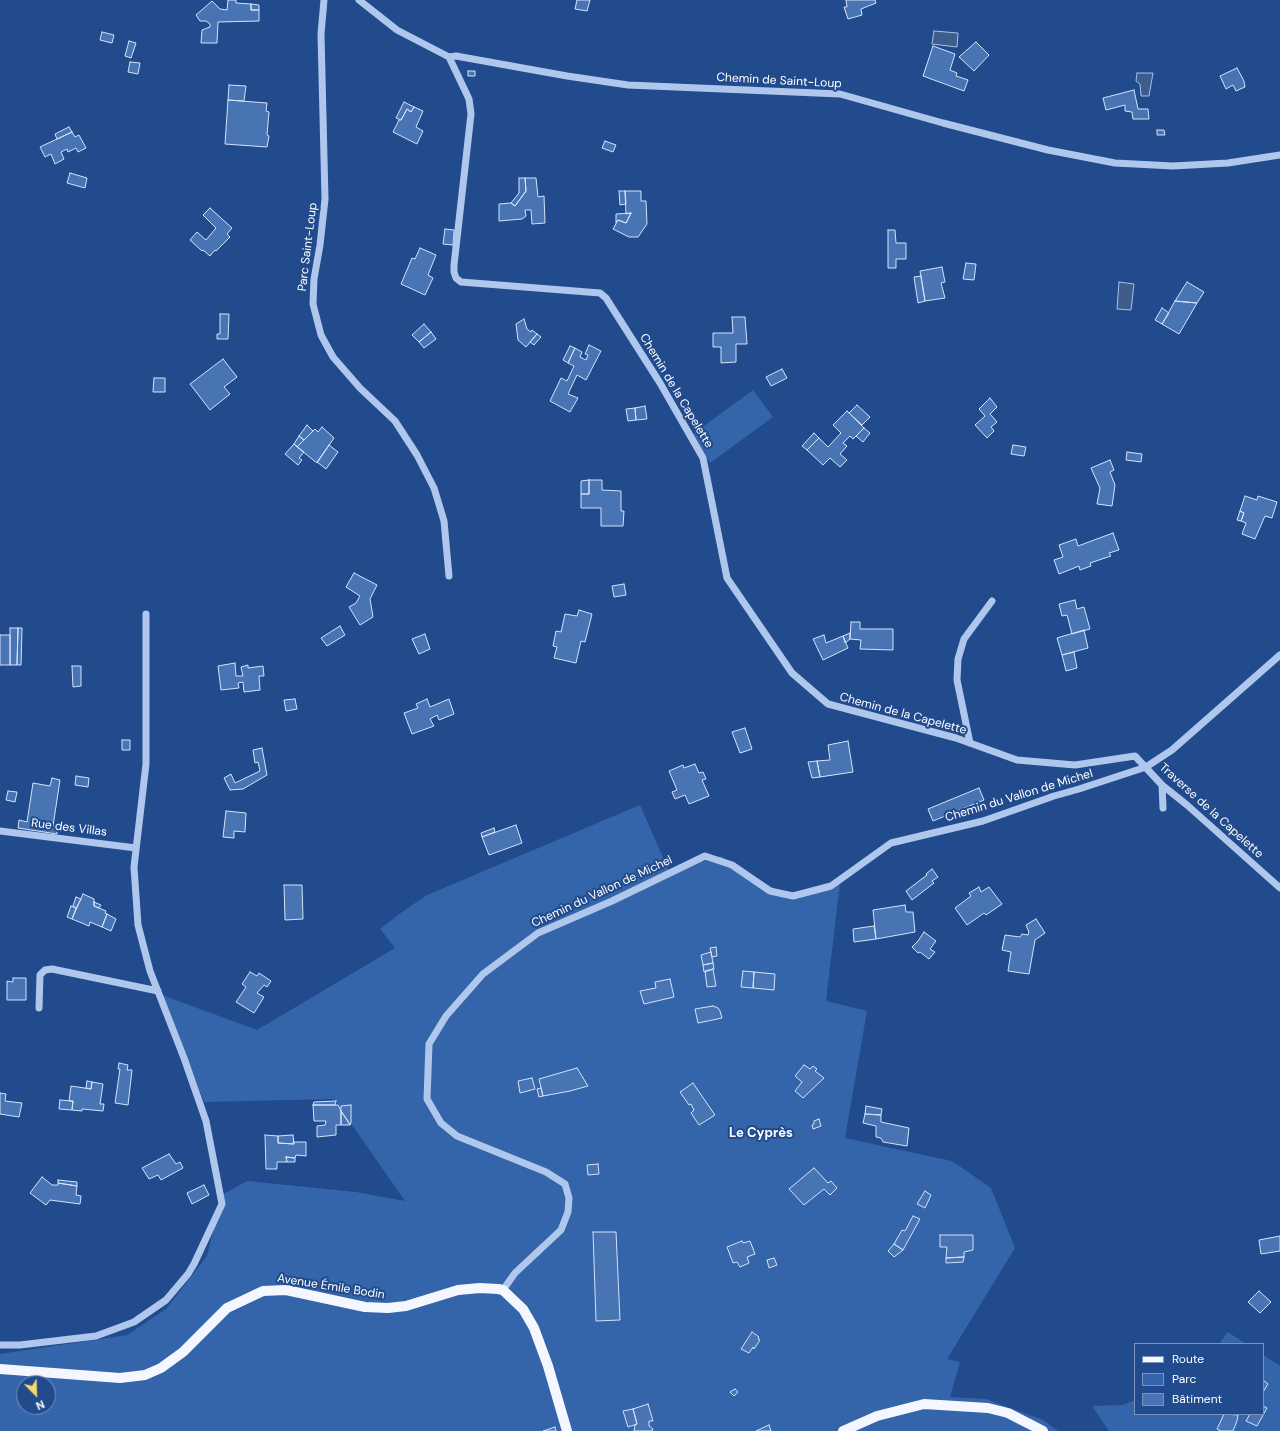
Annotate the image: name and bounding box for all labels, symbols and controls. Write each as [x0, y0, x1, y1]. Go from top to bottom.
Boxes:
street label: Chemin de Saint-Loup [716, 71, 842, 91]
street label: Parc Saint-Loup [295, 202, 321, 292]
street label: Chemin de la Capelette [636, 331, 716, 451]
street label: Chemin de la Capelette [838, 690, 968, 738]
street label: Traverse de la Capelette [1156, 761, 1266, 861]
street label: Chemin du Vallon de Michel [943, 767, 1095, 825]
street label: Rue des Villas [30, 816, 108, 840]
street label: Chemin du Vallon de Michel [529, 853, 675, 931]
district label: Le Cyprès [729, 1126, 793, 1142]
street label: Avenue Émile Bodin [276, 1271, 386, 1303]
legend [1134, 1343, 1264, 1415]
text: Route [1172, 1351, 1204, 1367]
text: Parc [1172, 1371, 1196, 1387]
north arrow [16, 1375, 56, 1415]
text: Bâtiment [1172, 1391, 1222, 1407]
text: N [34, 1397, 47, 1413]

